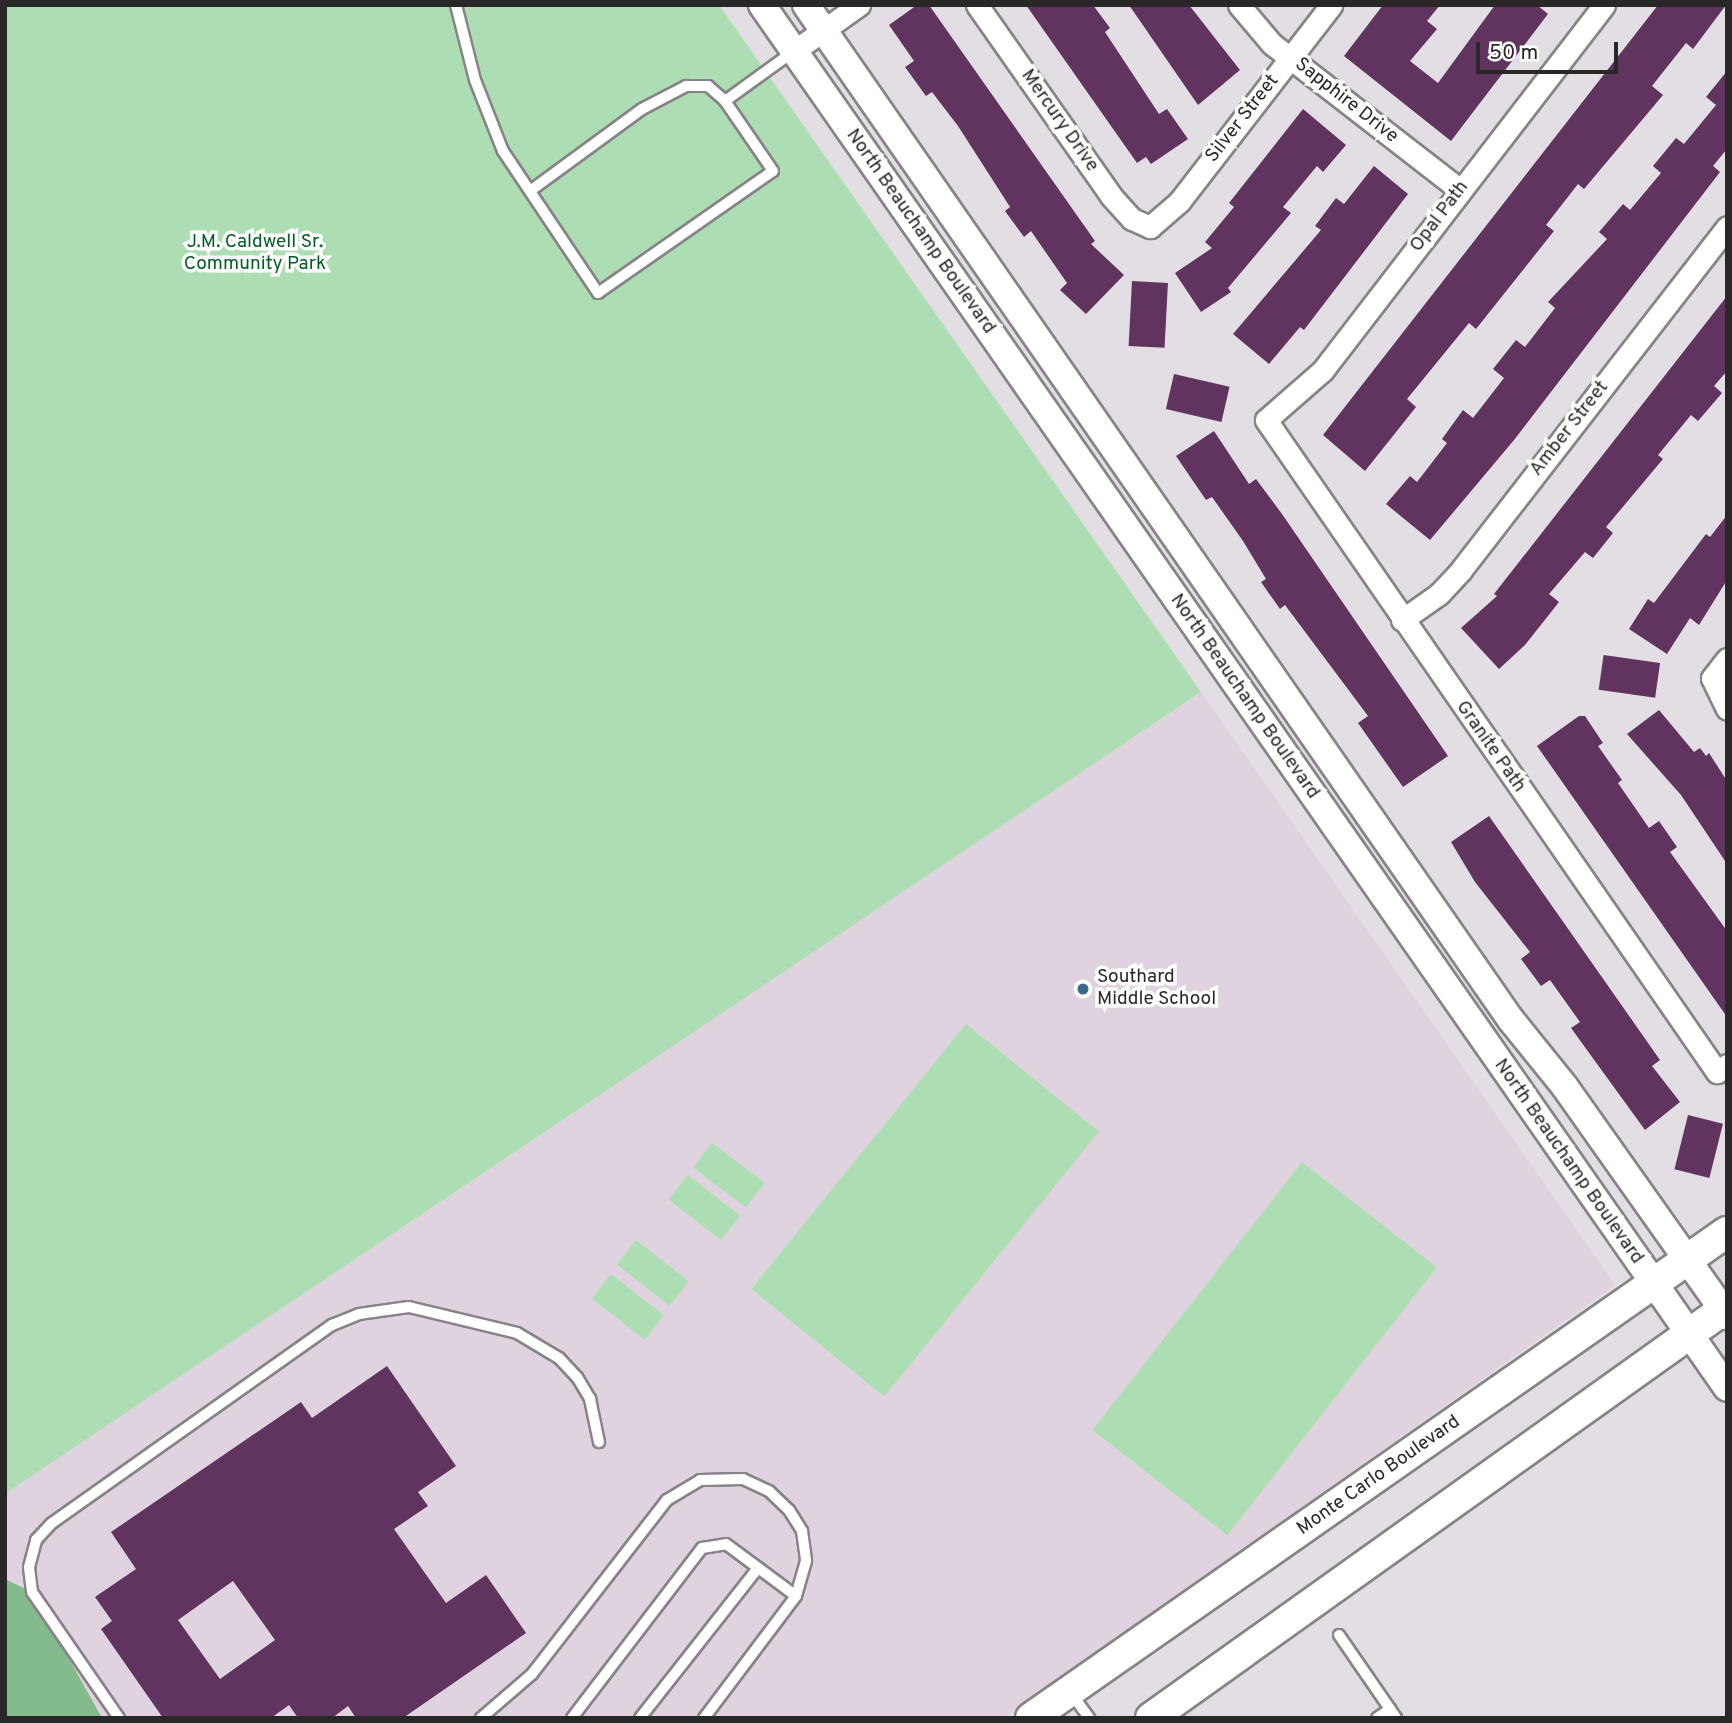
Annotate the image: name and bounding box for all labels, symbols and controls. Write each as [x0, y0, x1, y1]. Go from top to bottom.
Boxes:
scale bar [1480, 28, 1622, 72]
text: 50 m [1489, 40, 1538, 67]
street label: Sapphire Drive [1290, 53, 1402, 149]
street label: Mercury Drive [1015, 65, 1103, 177]
street label: Silver Street [1202, 70, 1284, 168]
street label: North Beauchamp Boulevard [840, 125, 1000, 339]
street label: Opal Path [1406, 177, 1474, 257]
park label: J.M. Caldwell Sr. Community Park [184, 232, 326, 276]
street label: Amber Street [1526, 377, 1614, 481]
street label: North Beauchamp Boulevard [1164, 590, 1324, 804]
street label: Granite Path [1450, 697, 1530, 797]
place label: Southard Middle School [1097, 967, 1216, 1011]
marker: Southard Middle School [1075, 981, 1091, 997]
street label: North Beauchamp Boulevard [1488, 1055, 1648, 1269]
street label: Monte Carlo Boulevard [1293, 1411, 1465, 1541]

